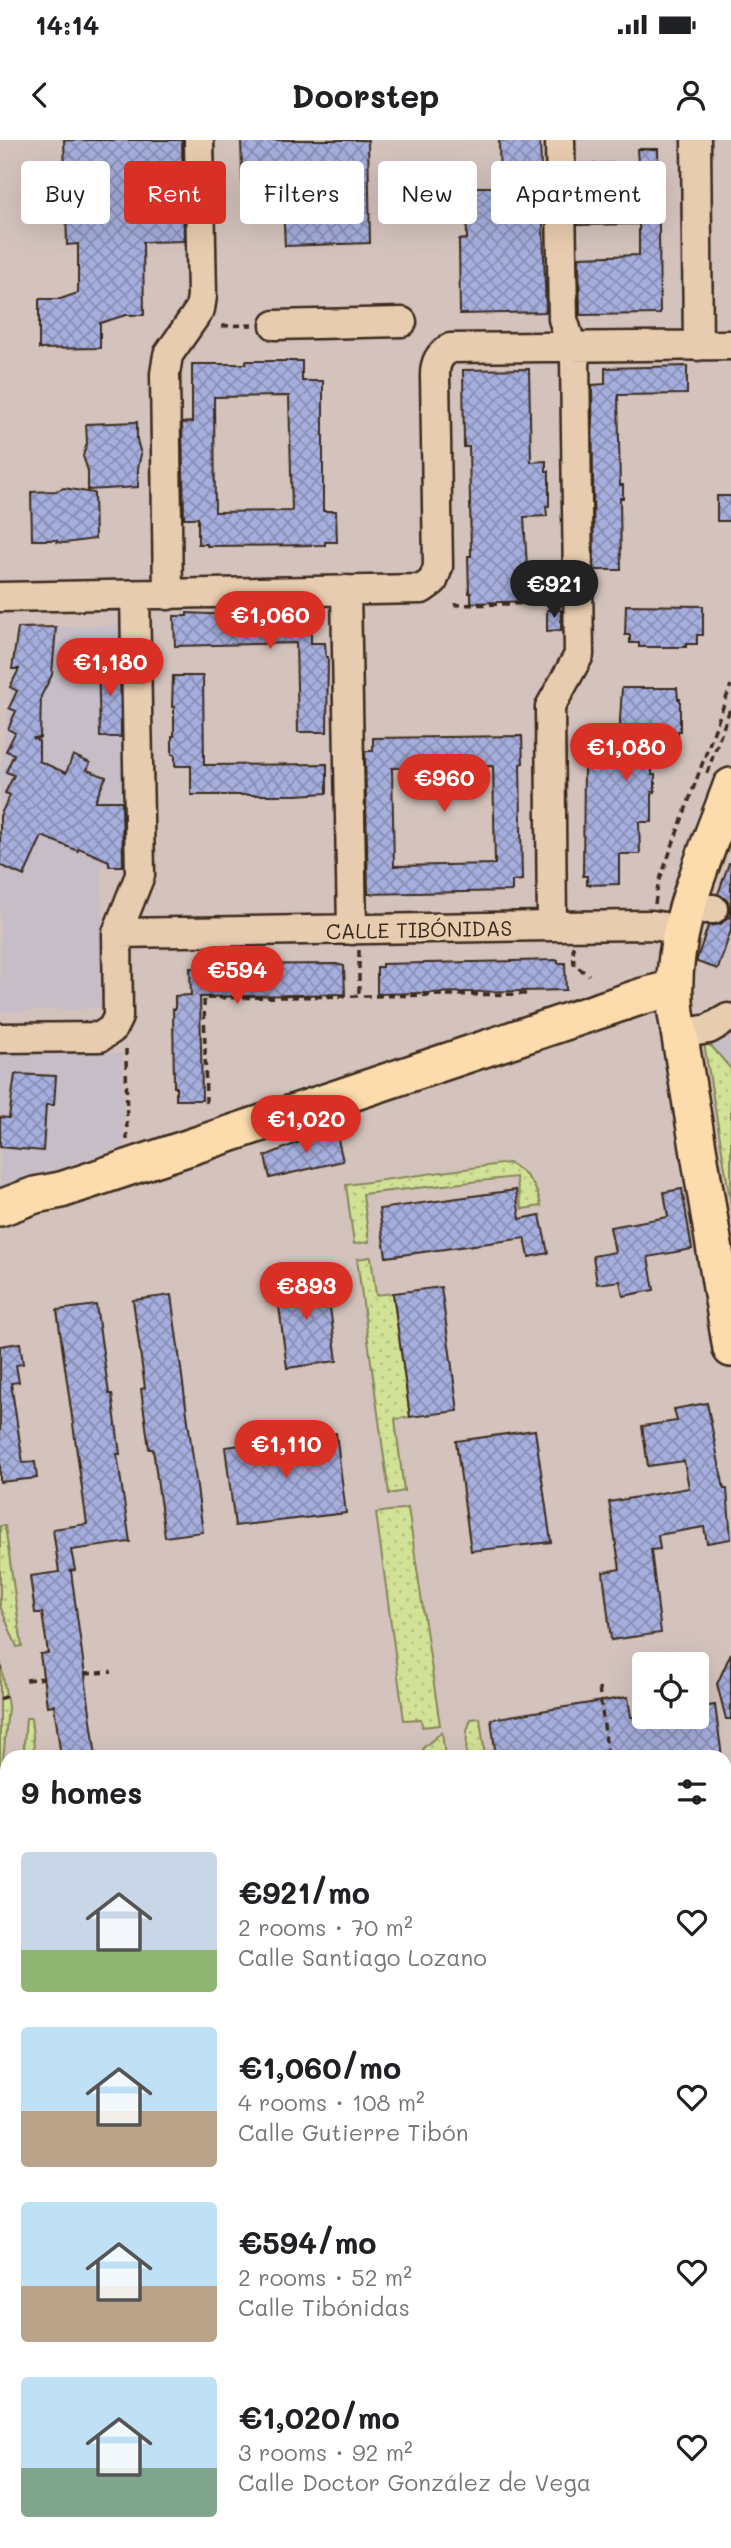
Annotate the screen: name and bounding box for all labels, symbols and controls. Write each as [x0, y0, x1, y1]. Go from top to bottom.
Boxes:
text: 14:14 [35, 8, 99, 42]
text: Doorstep [291, 74, 440, 116]
icon: back [21, 76, 59, 114]
icon: person [672, 76, 710, 114]
chip: Buy [21, 161, 110, 224]
chip: Rent [124, 161, 226, 224]
chip: Filters [240, 161, 364, 224]
chip: New [378, 161, 477, 224]
chip: Apartment [491, 161, 666, 224]
pin: €921 [513, 560, 595, 620]
text: €921 [526, 568, 582, 598]
pin: €1,060 [213, 592, 327, 651]
text: €1,060 [230, 599, 310, 629]
pin: €1,180 [53, 638, 167, 698]
text: €1,180 [72, 646, 148, 676]
pin: €1,080 [569, 724, 683, 783]
text: €1,080 [586, 731, 666, 761]
pin: €960 [403, 754, 485, 814]
text: €960 [413, 762, 475, 792]
street label: CALLE TIBÓNIDAS [326, 914, 512, 944]
pin: €594 [196, 946, 278, 1006]
text: €594 [207, 954, 267, 984]
pin: €1,020 [249, 1096, 363, 1155]
text: €1,020 [267, 1103, 345, 1133]
pin: €893 [265, 1262, 347, 1322]
text: €893 [276, 1270, 336, 1300]
pin: €1,110 [229, 1420, 343, 1480]
text: €1,110 [250, 1428, 322, 1458]
map controls [632, 1652, 709, 1729]
button: locate [632, 1652, 709, 1729]
text: 9 homes [21, 1772, 142, 1812]
icon: filters [673, 1773, 711, 1811]
text: €921/mo [238, 1872, 370, 1912]
icon: home [77, 1880, 161, 1964]
icon: heart [673, 1903, 711, 1941]
text: 2 rooms · 70 m² [238, 1912, 413, 1942]
text: Calle Santiago Lozano [238, 1942, 487, 1972]
text: €1,060/mo [238, 2047, 401, 2087]
icon: home [77, 2055, 161, 2139]
icon: heart [673, 2078, 711, 2116]
text: 4 rooms · 108 m² [238, 2087, 425, 2117]
text: Calle Gutierre Tibón [238, 2117, 468, 2147]
text: €594/mo [238, 2222, 376, 2262]
icon: home [77, 2230, 161, 2314]
icon: heart [673, 2253, 711, 2291]
text: 2 rooms · 52 m² [238, 2262, 412, 2292]
text: Calle Tibónidas [238, 2292, 410, 2322]
text: €1,020/mo [238, 2397, 400, 2437]
icon: home [77, 2405, 161, 2489]
icon: heart [673, 2428, 711, 2466]
text: 3 rooms · 92 m² [238, 2437, 413, 2467]
text: Calle Doctor González de Vega [238, 2467, 591, 2497]

